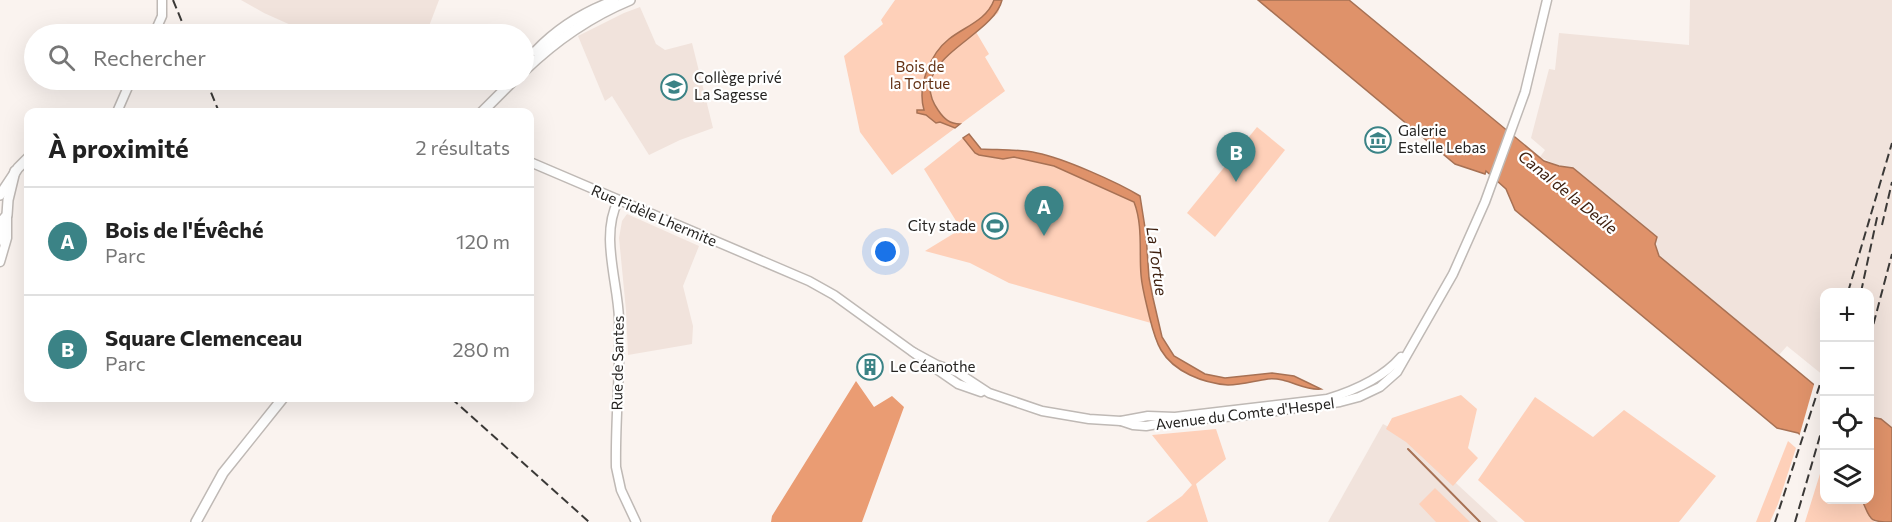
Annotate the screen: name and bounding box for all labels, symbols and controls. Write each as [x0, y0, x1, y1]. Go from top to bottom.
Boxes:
search box [24, 24, 534, 90]
icon: search [45, 41, 78, 74]
text: Rechercher [93, 44, 206, 71]
park label: Bois de la Tortue [890, 57, 950, 92]
place label: Collège privé La Sagesse [694, 68, 782, 103]
school or university icon: Collège privé La Sagesse [659, 72, 689, 102]
place label: Galerie Estelle Lebas [1398, 121, 1486, 156]
museum icon: Galerie Estelle Lebas [1363, 125, 1393, 155]
text: À proximité [48, 132, 189, 163]
pin: B [1216, 132, 1256, 182]
text: 2 résultats [416, 135, 510, 159]
water label: Canal de la Deûle [1515, 146, 1622, 238]
street label: Rue Fidèle Lhermite [589, 180, 720, 250]
pin: A [1024, 186, 1064, 236]
sports icon: City stade [980, 211, 1010, 241]
text: Bois de l'Évêché [105, 216, 264, 243]
place label: City stade [908, 216, 976, 234]
water label: La Tortue [1143, 225, 1172, 297]
text: A [60, 229, 75, 253]
text: 120 m [456, 229, 510, 253]
your location [871, 237, 900, 266]
text: Parc [105, 243, 146, 267]
map controls [1820, 288, 1874, 504]
button: + [1820, 288, 1874, 342]
street label: Rue de Santes [607, 315, 627, 410]
text: Square Clemenceau [105, 324, 302, 351]
text: B [61, 337, 74, 361]
text: 280 m [452, 337, 510, 361]
button: − [1820, 342, 1874, 396]
text: Parc [105, 351, 146, 375]
building icon: Le Céanothe [855, 352, 885, 382]
place label: Le Céanothe [890, 357, 976, 375]
street label: Avenue du Comte d'Hespel [1154, 393, 1335, 433]
button: locate [1820, 396, 1874, 450]
button: layers [1820, 450, 1874, 504]

